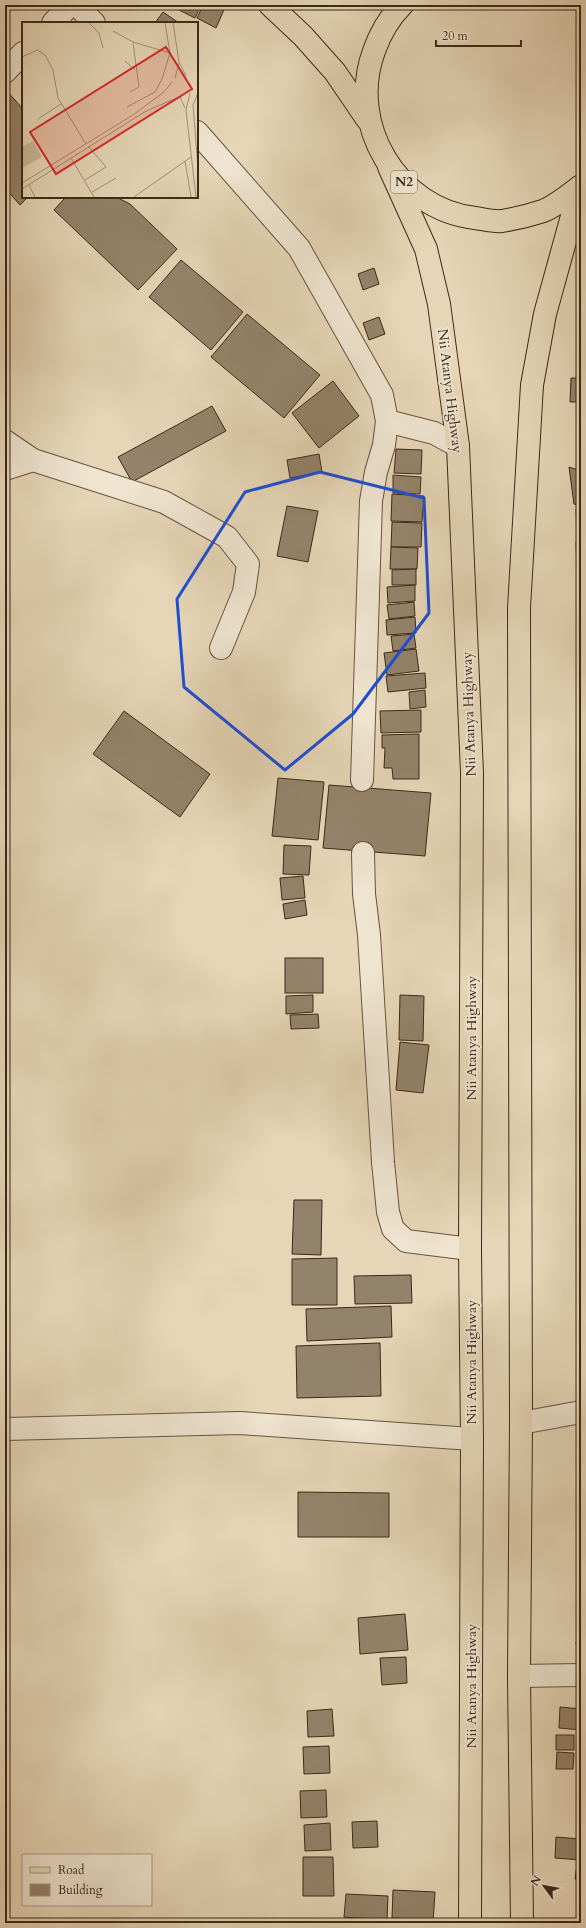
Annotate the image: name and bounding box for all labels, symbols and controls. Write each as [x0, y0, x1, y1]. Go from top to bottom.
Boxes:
inset map [22, 22, 198, 198]
scale bar [436, 22, 521, 48]
text: 20 m [442, 28, 469, 44]
road number: N2 [391, 171, 417, 193]
street label: Nii Atanya Highway [433, 328, 467, 455]
street label: Nii Atanya Highway [457, 651, 481, 777]
street label: Nii Atanya Highway [462, 975, 481, 1101]
street label: Nii Atanya Highway [462, 1299, 481, 1425]
street label: Nii Atanya Highway [462, 1623, 481, 1749]
legend [22, 1854, 152, 1906]
text: Road [58, 1862, 85, 1878]
north arrow [524, 1866, 564, 1906]
text: N [527, 1873, 545, 1889]
text: Building [58, 1882, 103, 1898]

